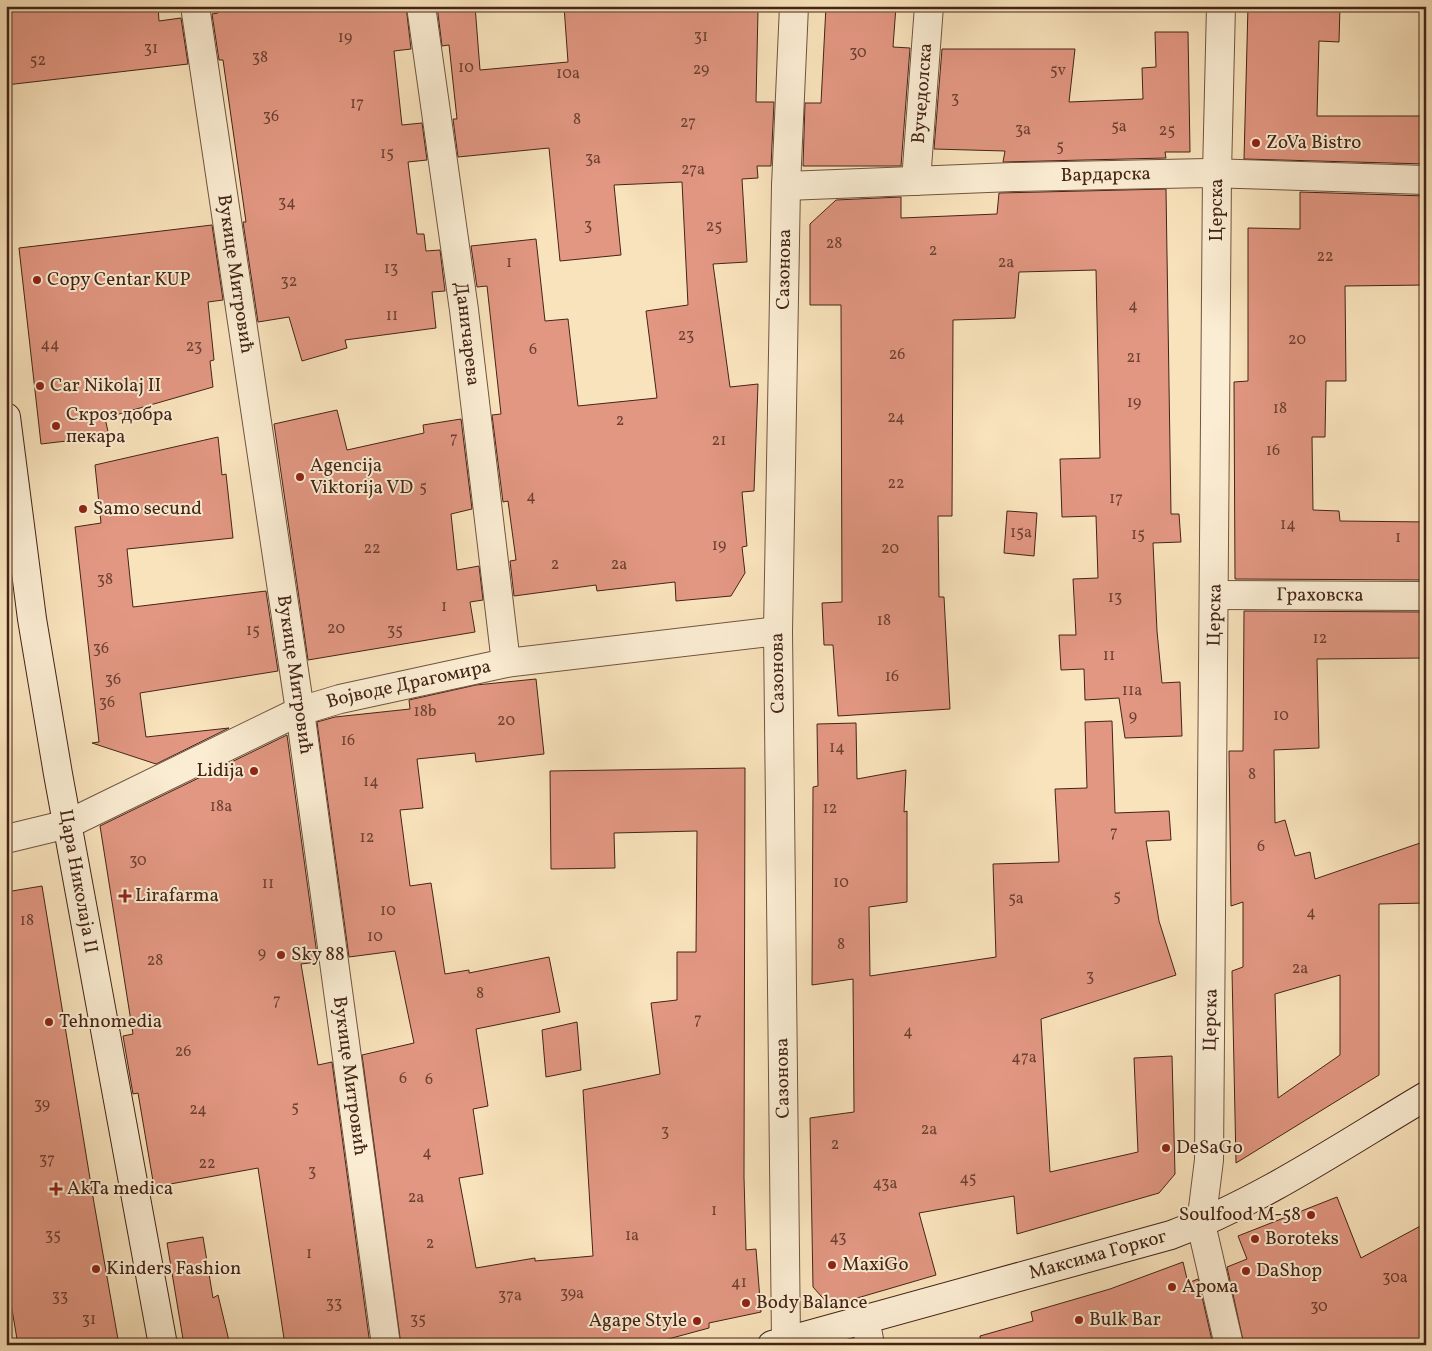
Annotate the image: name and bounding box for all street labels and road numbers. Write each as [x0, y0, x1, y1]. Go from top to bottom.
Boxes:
street label: Вучедолска [906, 42, 939, 145]
street label: Вардарска [1060, 161, 1151, 189]
street label: Церска [1204, 179, 1230, 241]
street label: Вукице Митровић [210, 193, 260, 355]
street label: Сазонова [771, 228, 798, 310]
street label: Даничарева [447, 280, 486, 387]
street label: Граховска [1276, 582, 1364, 609]
street label: Церска [1201, 583, 1229, 647]
street label: Вукице Митровић [270, 593, 319, 756]
street label: Сазонова [764, 632, 792, 714]
street label: Војводе Драгомира [323, 654, 494, 715]
street label: Цара Николаја II [52, 807, 104, 955]
street label: Церска [1197, 988, 1225, 1052]
street label: Вукице Митровић [326, 995, 373, 1157]
street label: Сазонова [769, 1037, 797, 1119]
street label: Максима Горког [1026, 1224, 1170, 1287]

